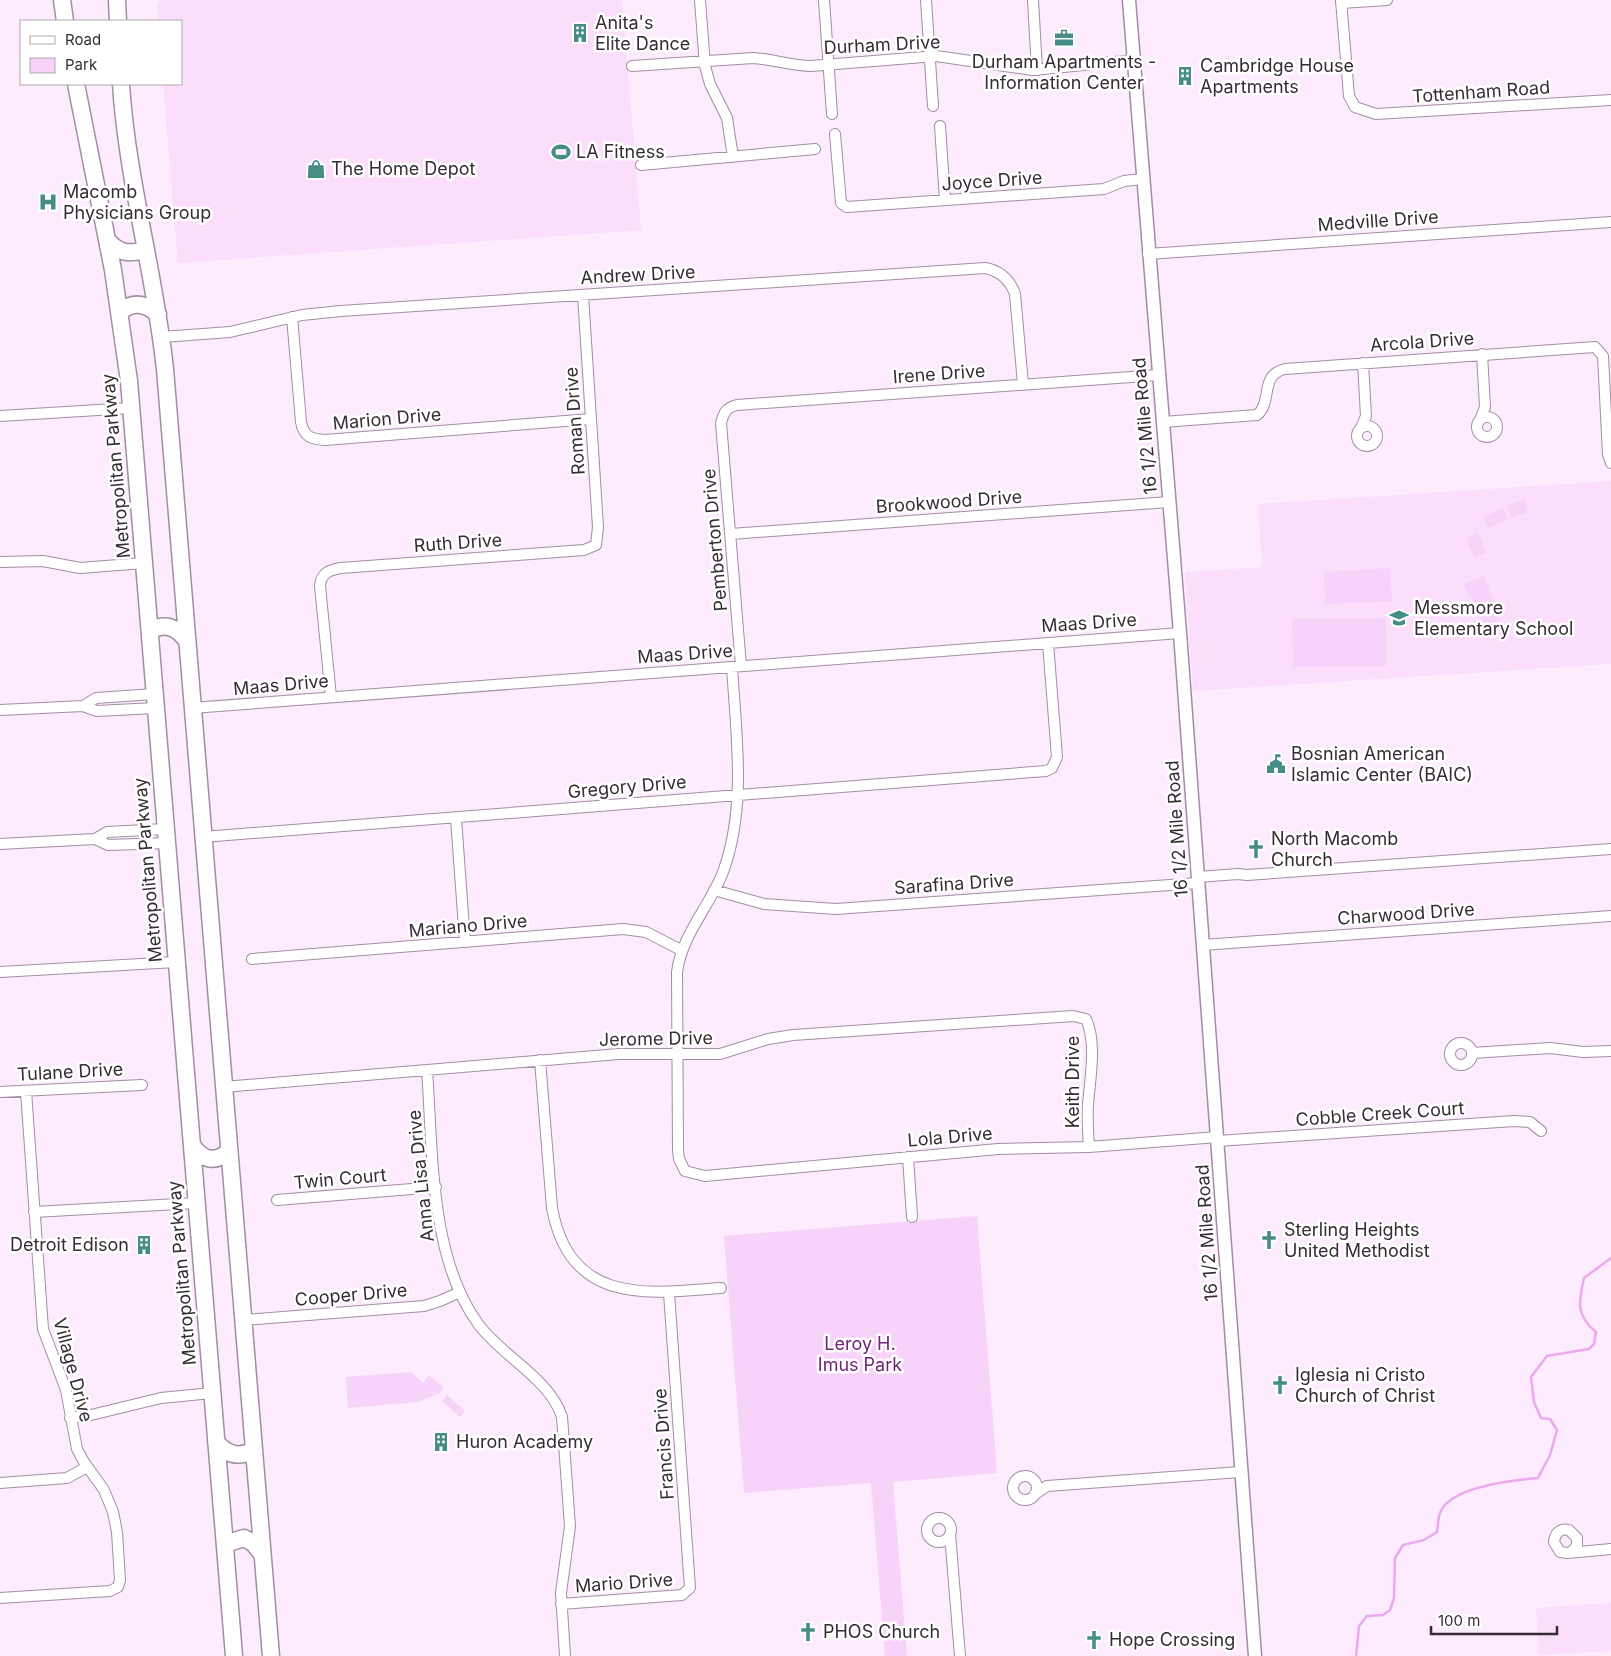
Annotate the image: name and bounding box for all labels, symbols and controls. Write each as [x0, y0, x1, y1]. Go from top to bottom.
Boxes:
place label: Anita's Elite Dance [595, 12, 690, 54]
legend [20, 20, 182, 85]
building icon: Anita's Elite Dance [569, 22, 591, 44]
office icon: Durham Apartments - Information Center [1053, 27, 1075, 49]
text: Road [65, 30, 101, 49]
street label: Durham Drive [823, 31, 941, 58]
place label: Durham Apartments - Information Center [972, 51, 1156, 93]
text: Park [65, 55, 98, 74]
place label: Cambridge House Apartments [1200, 55, 1354, 97]
building icon: Cambridge House Apartments [1174, 65, 1196, 87]
street label: Tottenham Road [1411, 76, 1551, 107]
sports icon: LA Fitness [550, 141, 572, 163]
place label: LA Fitness [576, 141, 665, 162]
shop icon: The Home Depot [305, 158, 327, 180]
place label: The Home Depot [331, 158, 476, 179]
street label: Joyce Drive [941, 167, 1043, 194]
place label: Macomb Physicians Group [63, 181, 211, 223]
hospital icon: Macomb Physicians Group [37, 191, 59, 213]
street label: Medville Drive [1317, 206, 1439, 235]
street label: Andrew Drive [580, 261, 696, 288]
street label: Arcola Drive [1369, 327, 1475, 356]
street label: 16 1/2 Mile Road [1128, 357, 1161, 495]
street label: Irene Drive [892, 360, 986, 387]
street label: Roman Drive [560, 366, 589, 476]
street label: Metropolitan Parkway [97, 373, 134, 559]
street label: Marion Drive [332, 403, 442, 434]
street label: Pemberton Drive [698, 468, 731, 612]
street label: Brookwood Drive [875, 486, 1023, 517]
street label: Ruth Drive [413, 529, 503, 556]
place label: Messmore Elementary School [1414, 597, 1573, 639]
school or university icon: Messmore Elementary School [1388, 607, 1410, 629]
street label: Maas Drive [1040, 609, 1137, 636]
street label: Maas Drive [636, 640, 733, 667]
street label: Maas Drive [232, 670, 330, 699]
place label: Bosnian American Islamic Center (BAIC) [1291, 743, 1473, 785]
public building icon: Bosnian American Islamic Center (BAIC) [1265, 753, 1287, 775]
street label: 16 1/2 Mile Road [1161, 760, 1192, 898]
street label: Gregory Drive [567, 771, 687, 802]
street label: Metropolitan Parkway [129, 777, 166, 963]
place label: North Macomb Church [1271, 828, 1398, 870]
church icon: North Macomb Church [1245, 838, 1267, 860]
street label: Sarafina Drive [893, 869, 1015, 898]
street label: Charwood Drive [1337, 898, 1475, 929]
street label: Mariano Drive [408, 910, 528, 941]
street label: Jerome Drive [599, 1027, 713, 1050]
street label: Keith Drive [1062, 1036, 1083, 1128]
street label: Tulane Drive [16, 1058, 124, 1085]
street label: Cobble Creek Court [1295, 1097, 1465, 1130]
street label: Anna Lisa Drive [403, 1109, 438, 1243]
street label: Lola Drive [907, 1122, 993, 1151]
street label: Twin Court [293, 1164, 387, 1193]
street label: 16 1/2 Mile Road [1191, 1164, 1222, 1302]
street label: Metropolitan Parkway [163, 1180, 200, 1366]
place label: Sterling Heights United Methodist [1284, 1219, 1430, 1261]
church icon: Sterling Heights United Methodist [1258, 1229, 1280, 1251]
place label: Detroit Edison [10, 1234, 129, 1255]
building icon: Detroit Edison [133, 1234, 155, 1256]
street label: Cooper Drive [294, 1279, 408, 1310]
street label: Village Drive [50, 1316, 97, 1424]
park label: Leroy H. Imus Park [818, 1333, 902, 1375]
place label: Iglesia ni Cristo Church of Christ [1295, 1364, 1435, 1406]
church icon: Iglesia ni Cristo Church of Christ [1269, 1374, 1291, 1396]
street label: Francis Drive [649, 1388, 678, 1500]
building icon: Huron Academy [430, 1431, 452, 1453]
place label: Huron Academy [456, 1431, 593, 1452]
street label: Mario Drive [574, 1569, 674, 1596]
scale bar [1431, 1604, 1557, 1636]
text: 100 m [1438, 1611, 1480, 1630]
church icon: PHOS Church [797, 1621, 819, 1643]
place label: PHOS Church [823, 1621, 940, 1642]
church icon: Hope Crossing [1083, 1629, 1105, 1651]
place label: Hope Crossing [1109, 1629, 1235, 1650]

